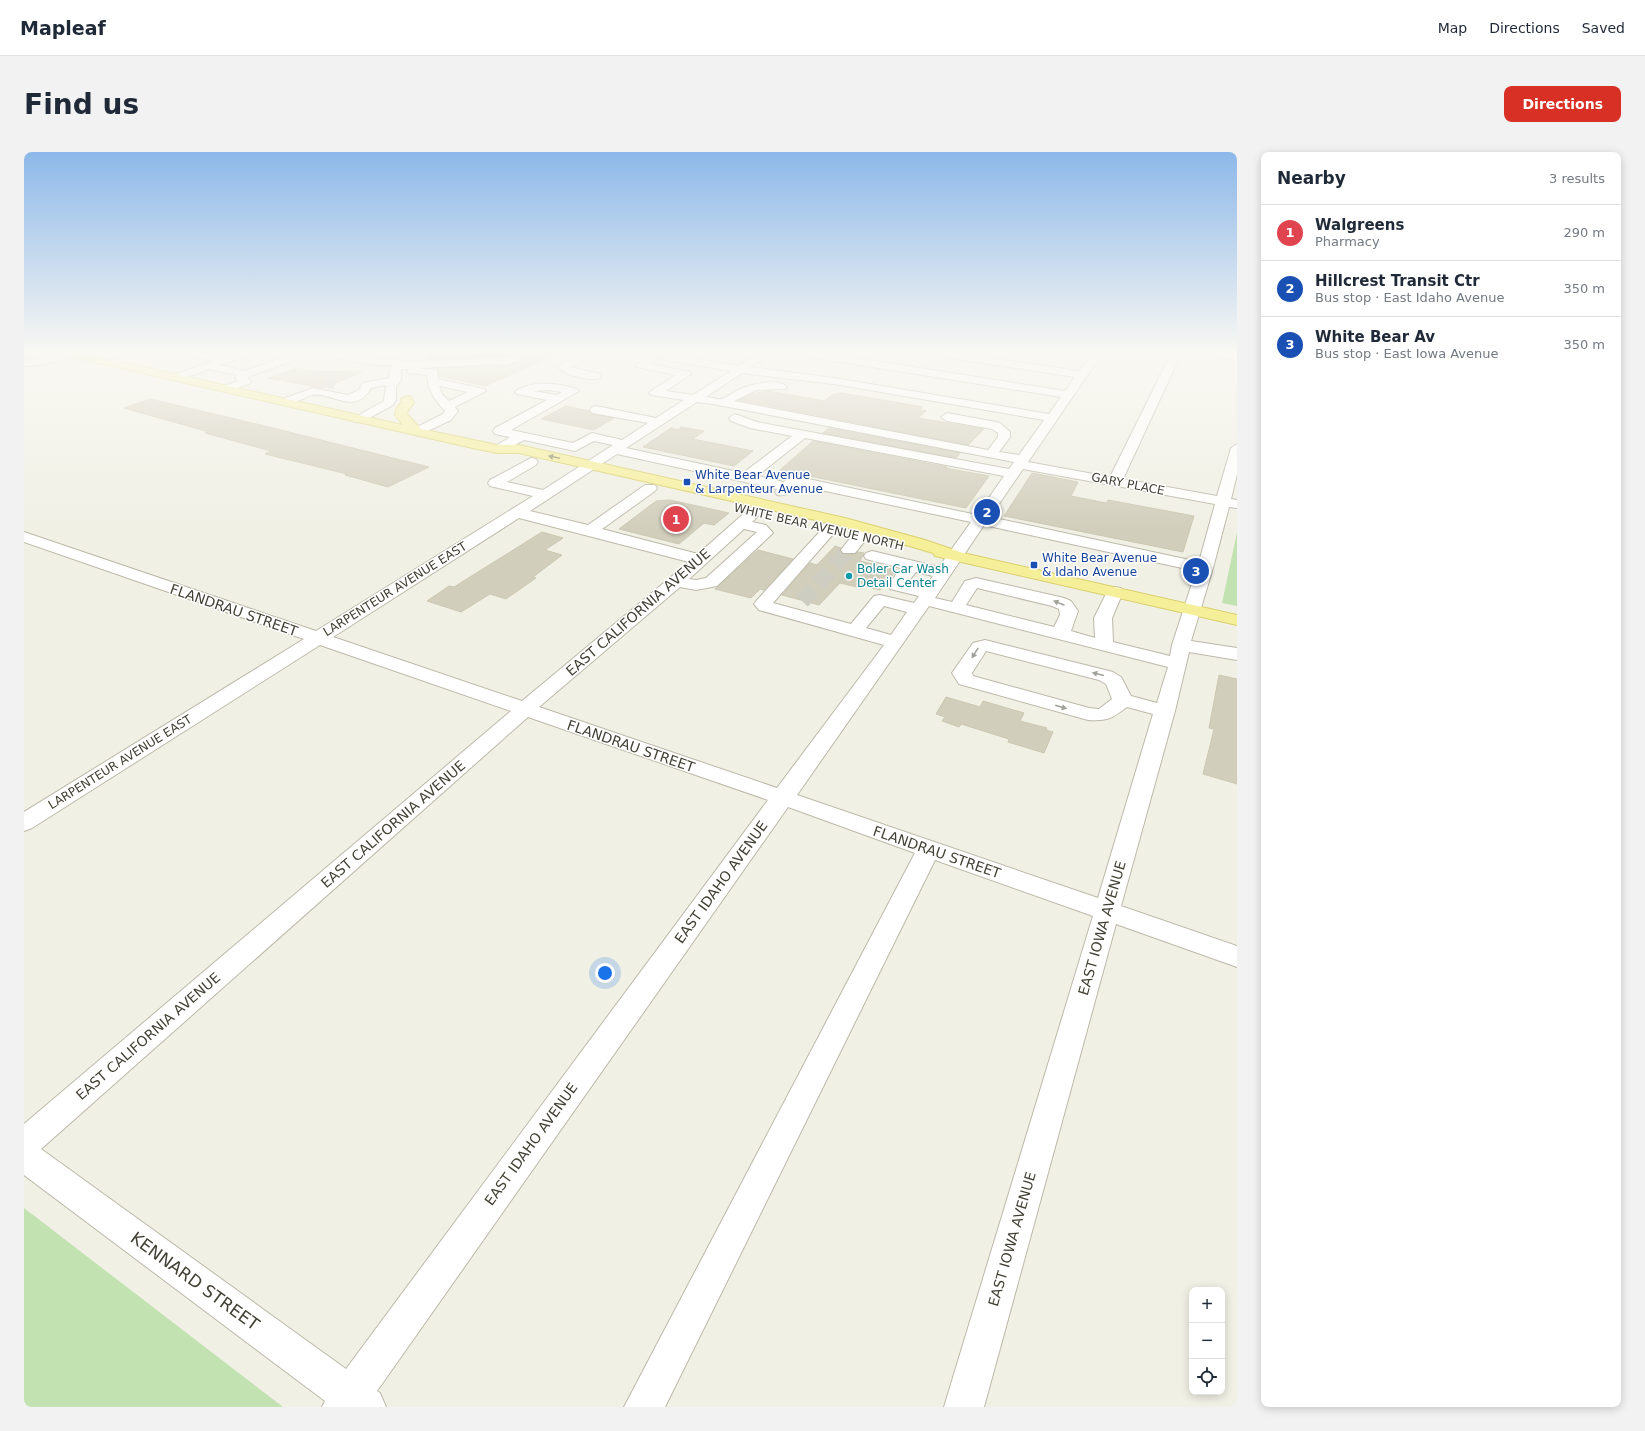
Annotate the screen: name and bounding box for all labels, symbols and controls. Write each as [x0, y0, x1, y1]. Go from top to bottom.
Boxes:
text: Mapleaf [20, 17, 106, 39]
text: Map [1438, 20, 1467, 36]
text: Directions [1489, 20, 1560, 36]
text: Saved [1582, 20, 1625, 36]
button: Directions [1504, 86, 1621, 122]
text: Find us [24, 88, 139, 121]
text: Nearby [1277, 168, 1346, 188]
text: 3 results [1549, 171, 1605, 186]
text: Walgreens [1315, 216, 1404, 234]
text: 1 [1285, 225, 1295, 240]
text: 290 m [1563, 225, 1605, 240]
text: Pharmacy [1315, 234, 1380, 249]
text: Hillcrest Transit Ctr [1315, 272, 1480, 290]
text: 2 [1285, 281, 1295, 296]
text: 350 m [1563, 281, 1605, 296]
text: Bus stop · East Idaho Avenue [1315, 290, 1504, 305]
text: White Bear Av [1315, 328, 1435, 346]
text: 3 [1285, 337, 1295, 352]
text: 350 m [1563, 337, 1605, 352]
text: Bus stop · East Iowa Avenue [1315, 346, 1499, 361]
one-way arrow [548, 453, 560, 459]
place label: White Bear Avenue & Larpenteur Avenue [695, 468, 823, 496]
street label: GARY PLACE [1090, 470, 1166, 498]
marker: White Bear Avenue & Larpenteur Avenue [682, 477, 692, 487]
pin: 2 [974, 497, 1000, 527]
street label: WHITE BEAR AVENUE NORTH [733, 501, 905, 553]
pin: 1 [663, 504, 689, 534]
street label: LARPENTEUR AVENUE EAST [321, 539, 470, 639]
street label: EAST CALIFORNIA AVENUE [563, 545, 713, 679]
place label: White Bear Avenue & Idaho Avenue [1042, 551, 1157, 579]
pin: 3 [1183, 556, 1209, 586]
marker: White Bear Avenue & Idaho Avenue [1029, 560, 1039, 570]
place label: Boler Car Wash Detail Center [857, 562, 949, 590]
marker: Boler Car Wash Detail Center [844, 571, 854, 581]
street label: FLANDRAU STREET [168, 581, 300, 639]
one-way arrow [1053, 600, 1065, 606]
one-way arrow [971, 648, 979, 658]
one-way arrow [1091, 671, 1103, 677]
one-way arrow [1055, 704, 1067, 710]
street label: LARPENTEUR AVENUE EAST [46, 712, 195, 812]
street label: FLANDRAU STREET [565, 717, 697, 775]
street label: EAST CALIFORNIA AVENUE [318, 757, 468, 891]
street label: EAST IDAHO AVENUE [671, 818, 771, 946]
street label: FLANDRAU STREET [871, 823, 1003, 881]
street label: EAST IOWA AVENUE [1075, 859, 1129, 997]
your location [595, 963, 615, 983]
street label: EAST CALIFORNIA AVENUE [73, 969, 223, 1103]
street label: EAST IDAHO AVENUE [481, 1080, 581, 1208]
street label: EAST IOWA AVENUE [985, 1170, 1039, 1308]
street label: KENNARD STREET [127, 1228, 264, 1335]
map controls [1189, 1287, 1225, 1395]
button: + [1189, 1287, 1225, 1323]
button: − [1189, 1323, 1225, 1359]
button: locate [1189, 1359, 1225, 1395]

